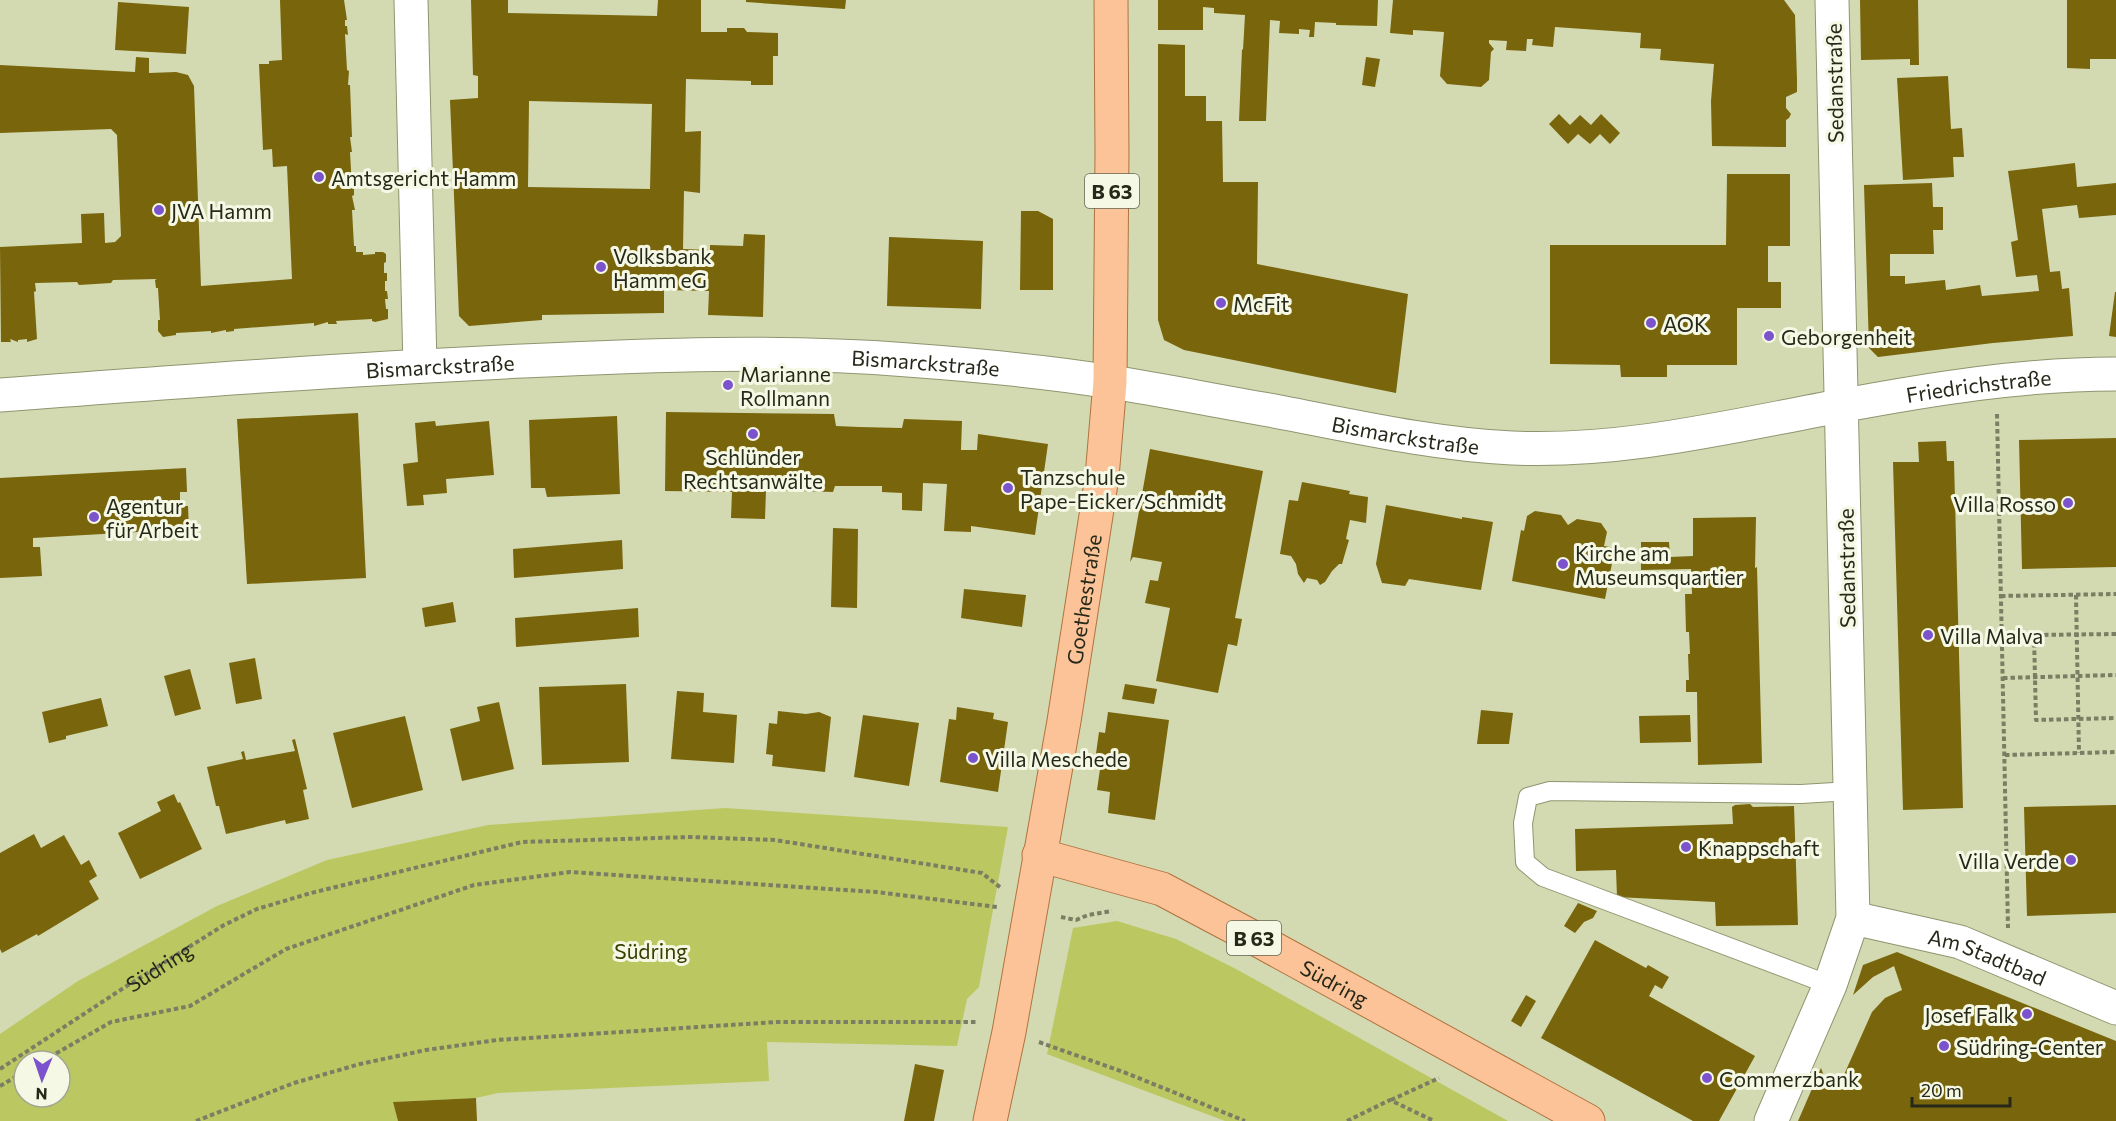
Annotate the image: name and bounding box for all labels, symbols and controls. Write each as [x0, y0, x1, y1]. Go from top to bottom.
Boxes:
street label: Sedanstraße [1820, 23, 1848, 143]
place label: Amtsgericht Hamm [331, 165, 516, 190]
marker: Amtsgericht Hamm [312, 170, 326, 184]
road number: B 63 [1085, 174, 1139, 208]
place label: JVA Hamm [171, 198, 272, 223]
marker: JVA Hamm [152, 203, 166, 217]
place label: Volksbank Hamm eG [613, 243, 712, 292]
marker: Volksbank Hamm eG [594, 260, 608, 274]
place label: McFit [1233, 291, 1290, 316]
marker: McFit [1214, 296, 1228, 310]
place label: AOK [1663, 311, 1708, 336]
marker: AOK [1644, 316, 1658, 330]
place label: Geborgenheit [1781, 324, 1912, 349]
marker: Geborgenheit [1762, 329, 1776, 343]
street label: Bismarckstraße [851, 344, 1001, 380]
street label: Bismarckstraße [365, 349, 515, 382]
place label: Marianne Rollmann [740, 361, 831, 410]
street label: Friedrichstraße [1904, 364, 2052, 407]
marker: Marianne Rollmann [721, 378, 735, 392]
street label: Bismarckstraße [1330, 410, 1480, 458]
marker: Schlünder Rechtsanwälte [746, 427, 760, 441]
place label: Schlünder Rechtsanwälte [683, 444, 823, 493]
place label: Tanzschule Pape-Eicker/Schmidt [1020, 464, 1223, 513]
marker: Tanzschule Pape-Eicker/Schmidt [1001, 481, 1015, 495]
place label: Villa Rosso [1953, 491, 2056, 516]
place label: Agentur für Arbeit [106, 493, 199, 542]
marker: Villa Rosso [2061, 496, 2075, 510]
street label: Sedanstraße [1832, 508, 1860, 628]
marker: Agentur für Arbeit [87, 510, 101, 524]
street label: Goethestraße [1060, 532, 1105, 666]
place label: Kirche am Museumsquartier [1575, 540, 1744, 589]
marker: Kirche am Museumsquartier [1556, 557, 1570, 571]
place label: Villa Malva [1940, 623, 2043, 648]
marker: Villa Malva [1921, 628, 1935, 642]
place label: Villa Meschede [985, 746, 1128, 771]
marker: Villa Meschede [966, 751, 980, 765]
place label: Knappschaft [1698, 835, 1820, 860]
marker: Knappschaft [1679, 840, 1693, 854]
place label: Villa Verde [1958, 848, 2059, 873]
marker: Villa Verde [2064, 853, 2078, 867]
road number: B 63 [1227, 921, 1281, 955]
street label: Am Stadtbad [1926, 923, 2050, 990]
street label: Südring [121, 936, 196, 996]
park label: Südring [614, 938, 688, 963]
street label: Südring [1297, 954, 1373, 1011]
place label: Josef Falk [1924, 1002, 2015, 1027]
marker: Josef Falk [2020, 1007, 2034, 1021]
place label: Südring-Center [1956, 1034, 2103, 1059]
marker: Südring-Center [1937, 1039, 1951, 1053]
north arrow [12, 1049, 72, 1109]
place label: Commerzbank [1719, 1066, 1859, 1091]
scale bar [1912, 1070, 2010, 1108]
marker: Commerzbank [1700, 1071, 1714, 1085]
text: 20 m [1921, 1079, 1962, 1101]
text: N [35, 1085, 48, 1104]

